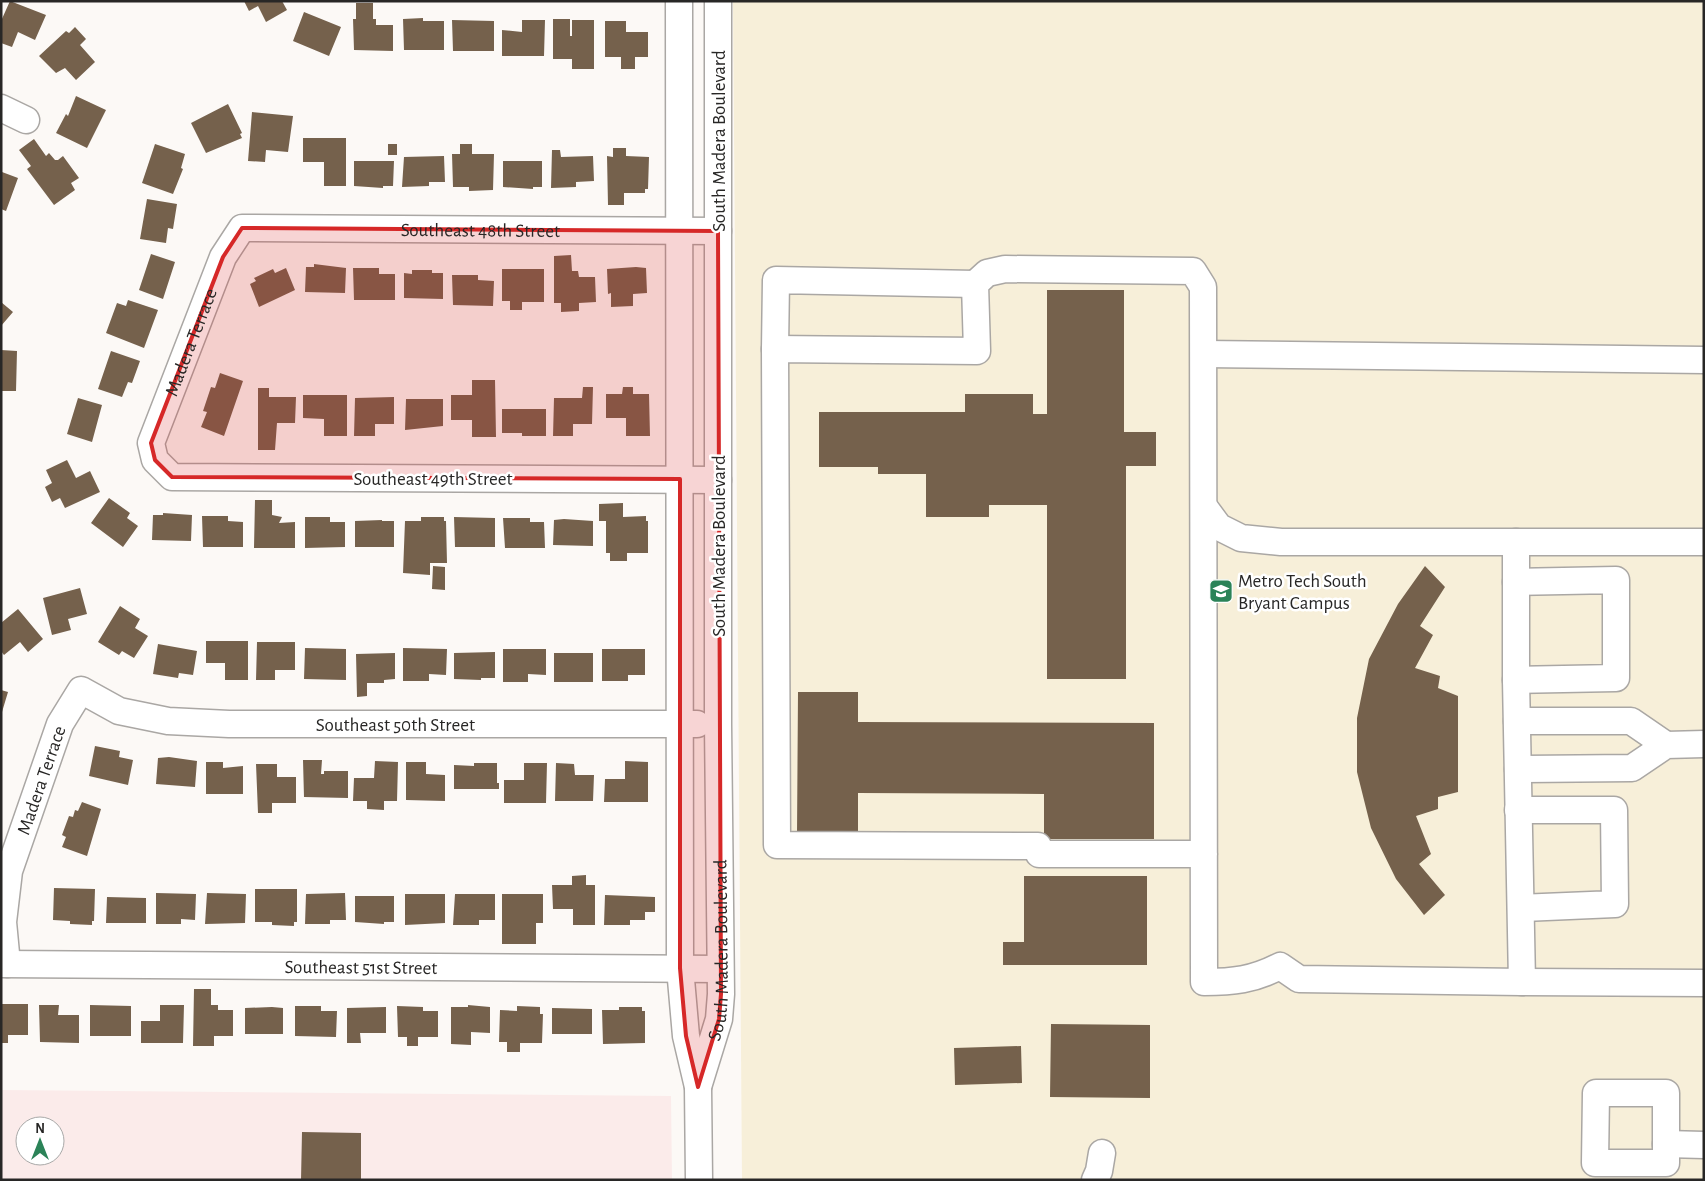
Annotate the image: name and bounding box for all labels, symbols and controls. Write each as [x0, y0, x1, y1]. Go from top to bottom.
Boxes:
street label: South Madera Boulevard [710, 50, 729, 232]
street label: Southeast 48th Street [401, 221, 560, 241]
street label: Madera Terrace [162, 286, 221, 399]
street label: South Madera Boulevard [710, 455, 729, 637]
street label: Southeast 49th Street [353, 470, 513, 489]
place label: Metro Tech South Bryant Campus [1238, 572, 1367, 613]
school or university icon: Metro Tech South Bryant Campus [1208, 578, 1234, 604]
street label: Southeast 50th Street [316, 716, 475, 735]
street label: Madera Terrace [14, 723, 70, 837]
street label: South Madera Boulevard [705, 859, 732, 1043]
street label: Southeast 51st Street [284, 958, 437, 978]
north arrow [15, 1116, 65, 1166]
text: N [35, 1122, 45, 1136]

